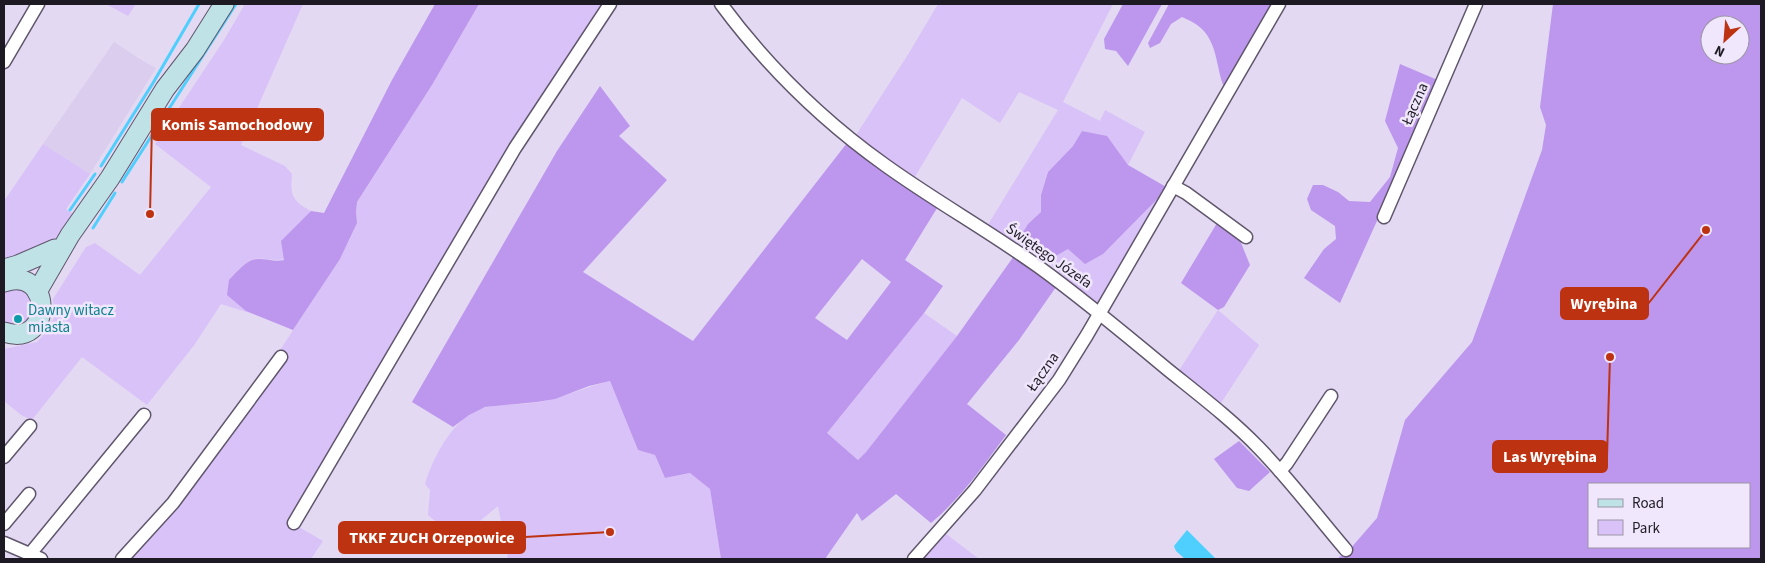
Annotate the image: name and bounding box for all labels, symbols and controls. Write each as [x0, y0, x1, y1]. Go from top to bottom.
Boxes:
north arrow [1700, 15, 1750, 65]
text: N [1711, 40, 1728, 62]
street label: Łączna [1396, 80, 1434, 129]
callout: Komis Samochodowy [152, 109, 323, 140]
text: Komis Samochodowy [162, 114, 313, 136]
street label: Świętego Józefa [1002, 218, 1096, 294]
callout: Wyrębina [1561, 288, 1648, 319]
text: Wyrębina [1570, 293, 1638, 315]
place label: Dawny witacz miasta [28, 300, 114, 338]
marker: Dawny witacz miasta [12, 313, 24, 325]
street label: Łączna [1021, 348, 1064, 397]
callout: Las Wyrębina [1493, 441, 1607, 472]
text: Las Wyrębina [1503, 446, 1597, 468]
legend [1588, 483, 1750, 548]
text: Road [1632, 493, 1664, 514]
text: Park [1632, 518, 1661, 539]
callout: TKKF ZUCH Orzepowice [339, 522, 525, 553]
text: TKKF ZUCH Orzepowice [349, 527, 515, 549]

